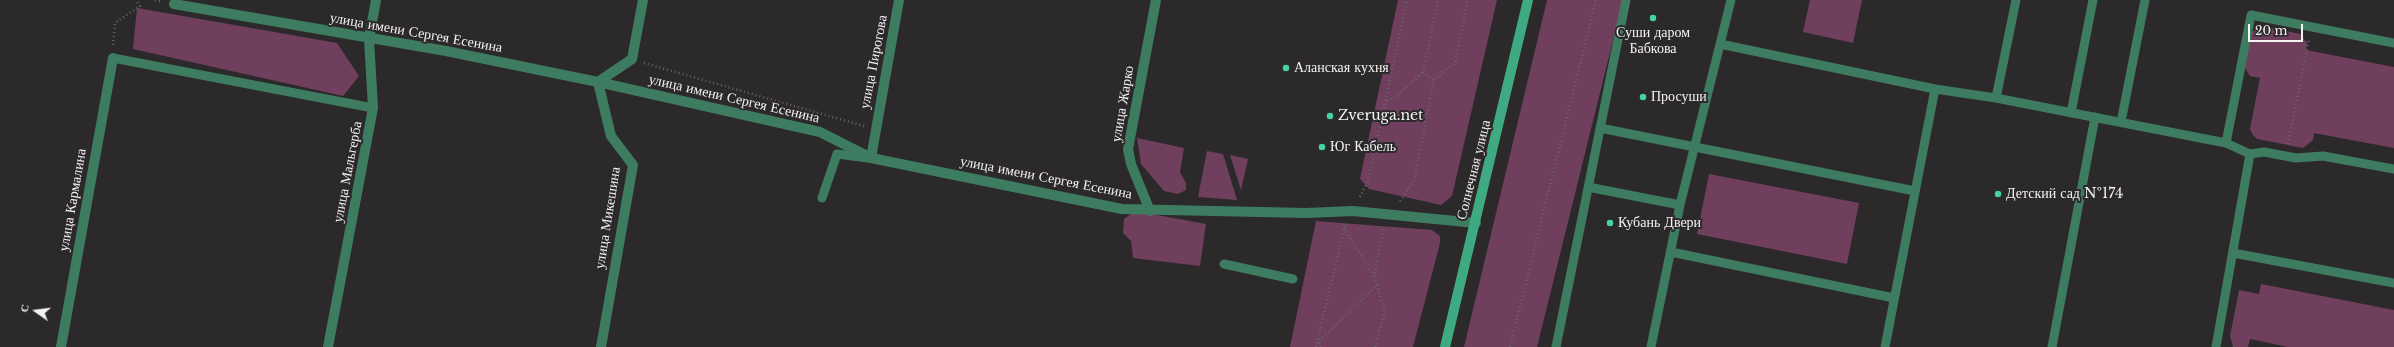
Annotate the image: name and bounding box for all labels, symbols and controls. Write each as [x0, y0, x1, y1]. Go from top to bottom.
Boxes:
street label: улица имени Сергея Есенина [328, 10, 504, 56]
marker: Суши даром Бабкова [1648, 13, 1658, 23]
street label: улица Пирогова [857, 14, 891, 110]
scale bar [2250, 16, 2305, 42]
text: 20 m [2255, 23, 2287, 38]
place label: Суши даром Бабкова [1616, 25, 1690, 58]
place label: Аланская кухня [1294, 60, 1389, 76]
marker: Аланская кухня [1281, 63, 1291, 73]
street label: улица Жарко [1108, 65, 1138, 143]
street label: улица имени Сергея Есенина [647, 71, 821, 127]
place label: Просуши [1651, 89, 1707, 105]
marker: Просуши [1638, 92, 1648, 102]
place label: Zveruga.net [1338, 108, 1423, 124]
marker: Zveruga.net [1325, 111, 1335, 121]
street label: Солнечная улица [1453, 118, 1495, 222]
street label: улица Мальгерба [330, 120, 366, 224]
place label: Юг Кабель [1330, 139, 1396, 155]
marker: Юг Кабель [1317, 142, 1327, 152]
street label: улица Кармалина [56, 147, 90, 253]
street label: улица имени Сергея Есенина [959, 153, 1133, 203]
street label: улица Микешина [592, 166, 624, 270]
place label: Детский сад №174 [2006, 186, 2123, 202]
marker: Детский сад №174 [1993, 189, 2003, 199]
place label: Кубань Двери [1618, 215, 1701, 231]
marker: Кубань Двери [1605, 218, 1615, 228]
north arrow [16, 291, 56, 331]
text: С [17, 303, 32, 314]

